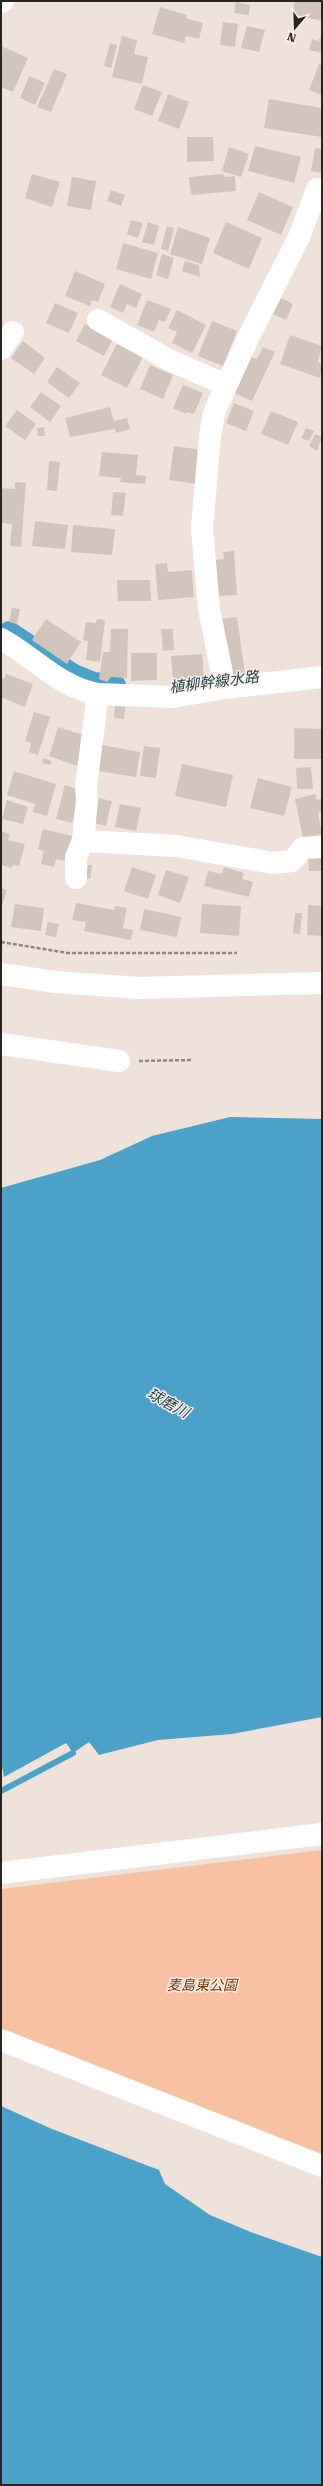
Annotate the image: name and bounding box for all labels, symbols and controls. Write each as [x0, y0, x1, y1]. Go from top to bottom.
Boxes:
north arrow [275, 8, 315, 48]
text: N [285, 29, 298, 45]
water label: 植柳幹線水路 [168, 667, 262, 696]
water label: 球磨川 [144, 1384, 194, 1423]
park label: 麦島東公園 [167, 1977, 239, 1993]

